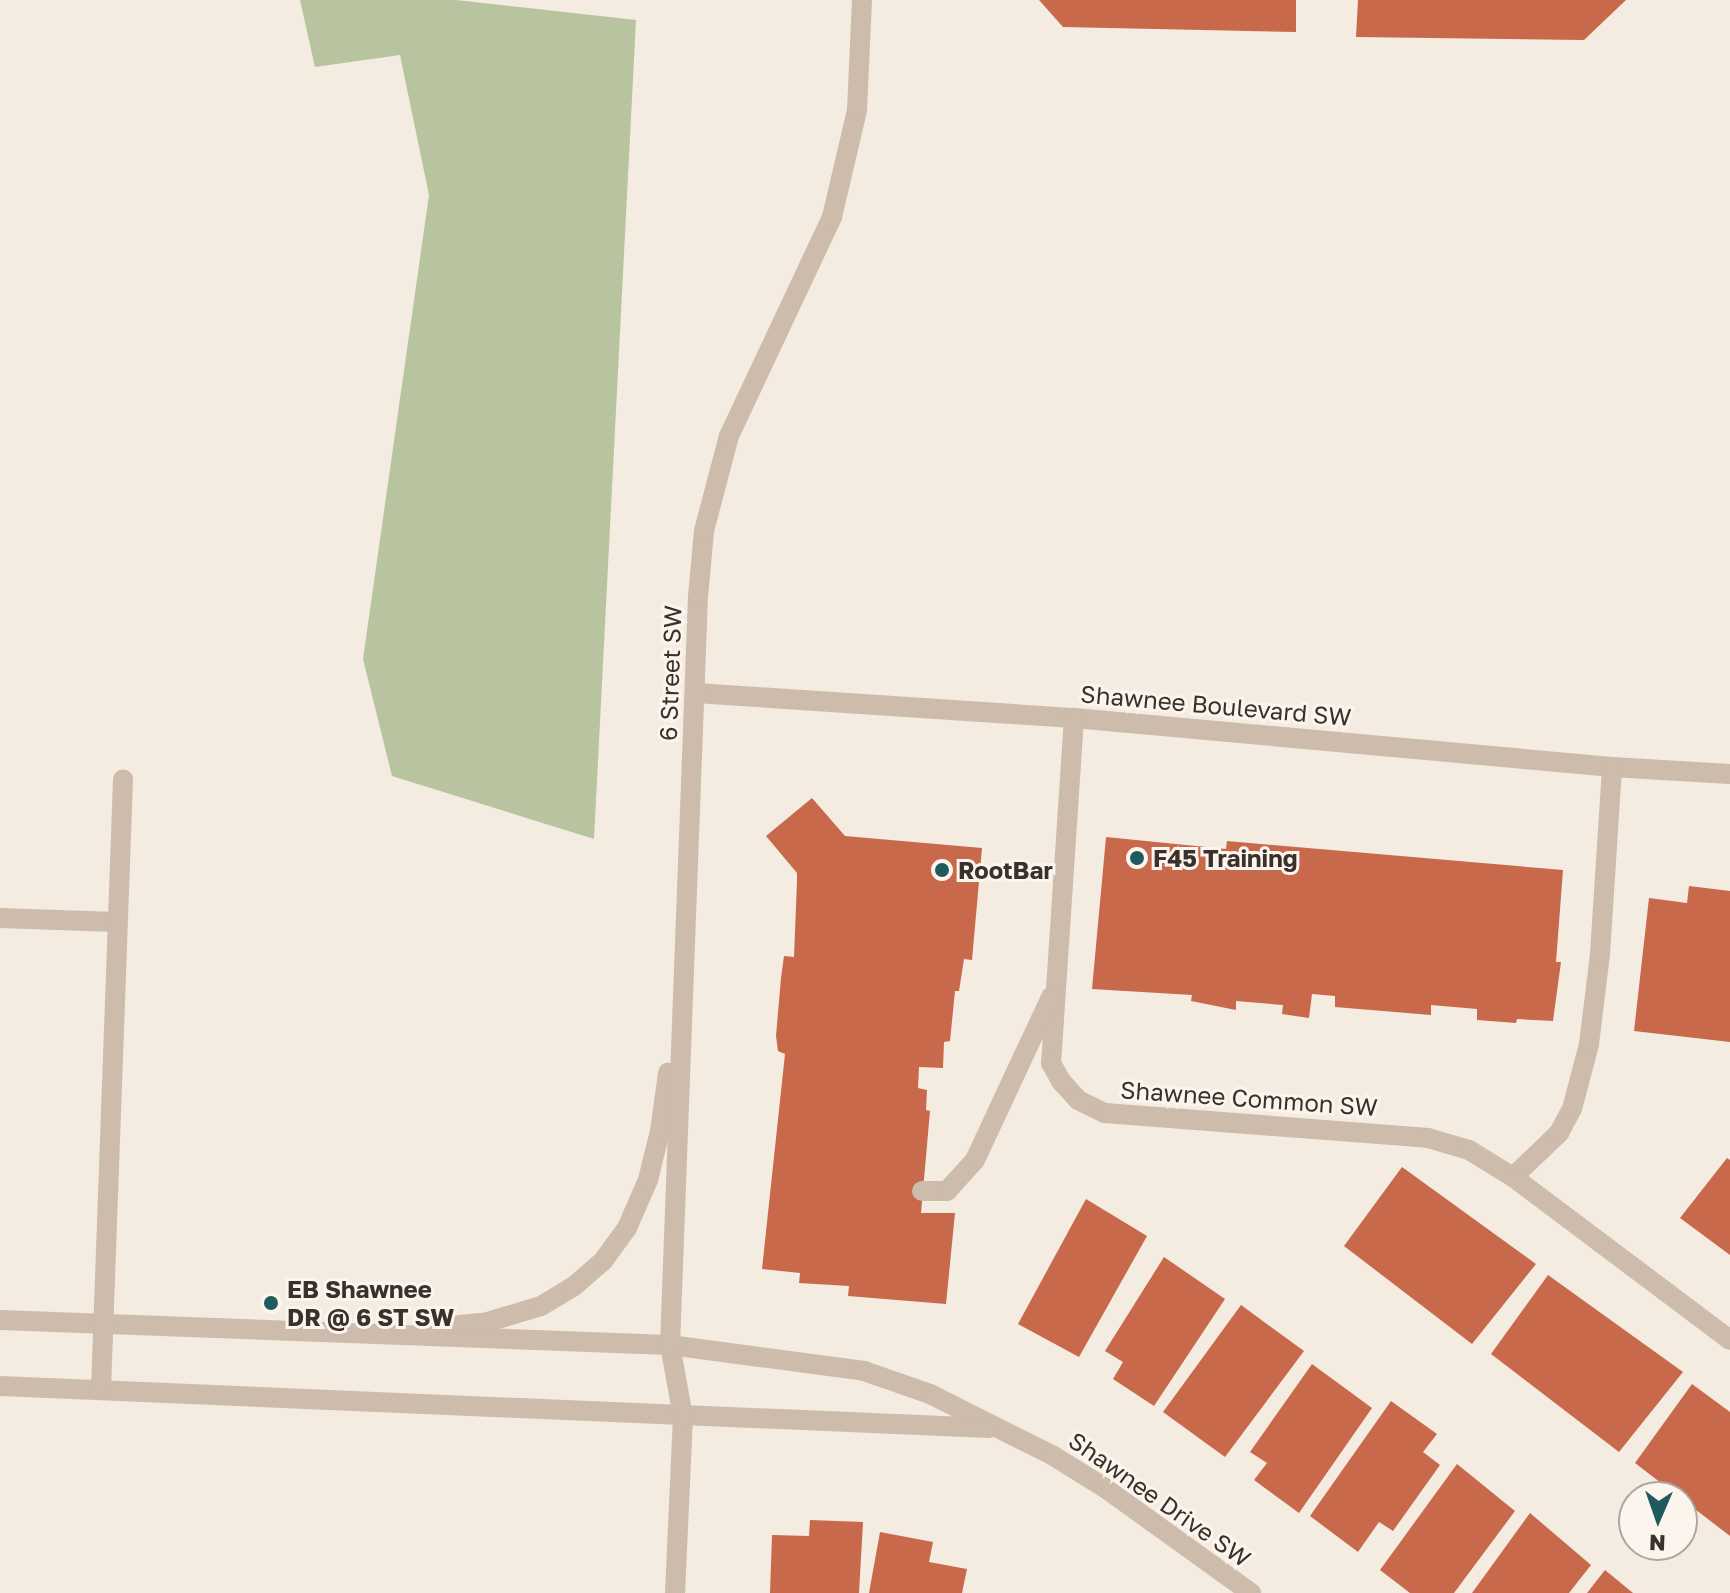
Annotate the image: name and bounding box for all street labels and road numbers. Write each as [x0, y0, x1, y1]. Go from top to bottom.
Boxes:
street label: 6 Street SW [653, 605, 687, 741]
street label: Shawnee Boulevard SW [1079, 679, 1353, 731]
street label: Shawnee Common SW [1119, 1075, 1379, 1121]
street label: Shawnee Drive SW [1064, 1426, 1256, 1572]

